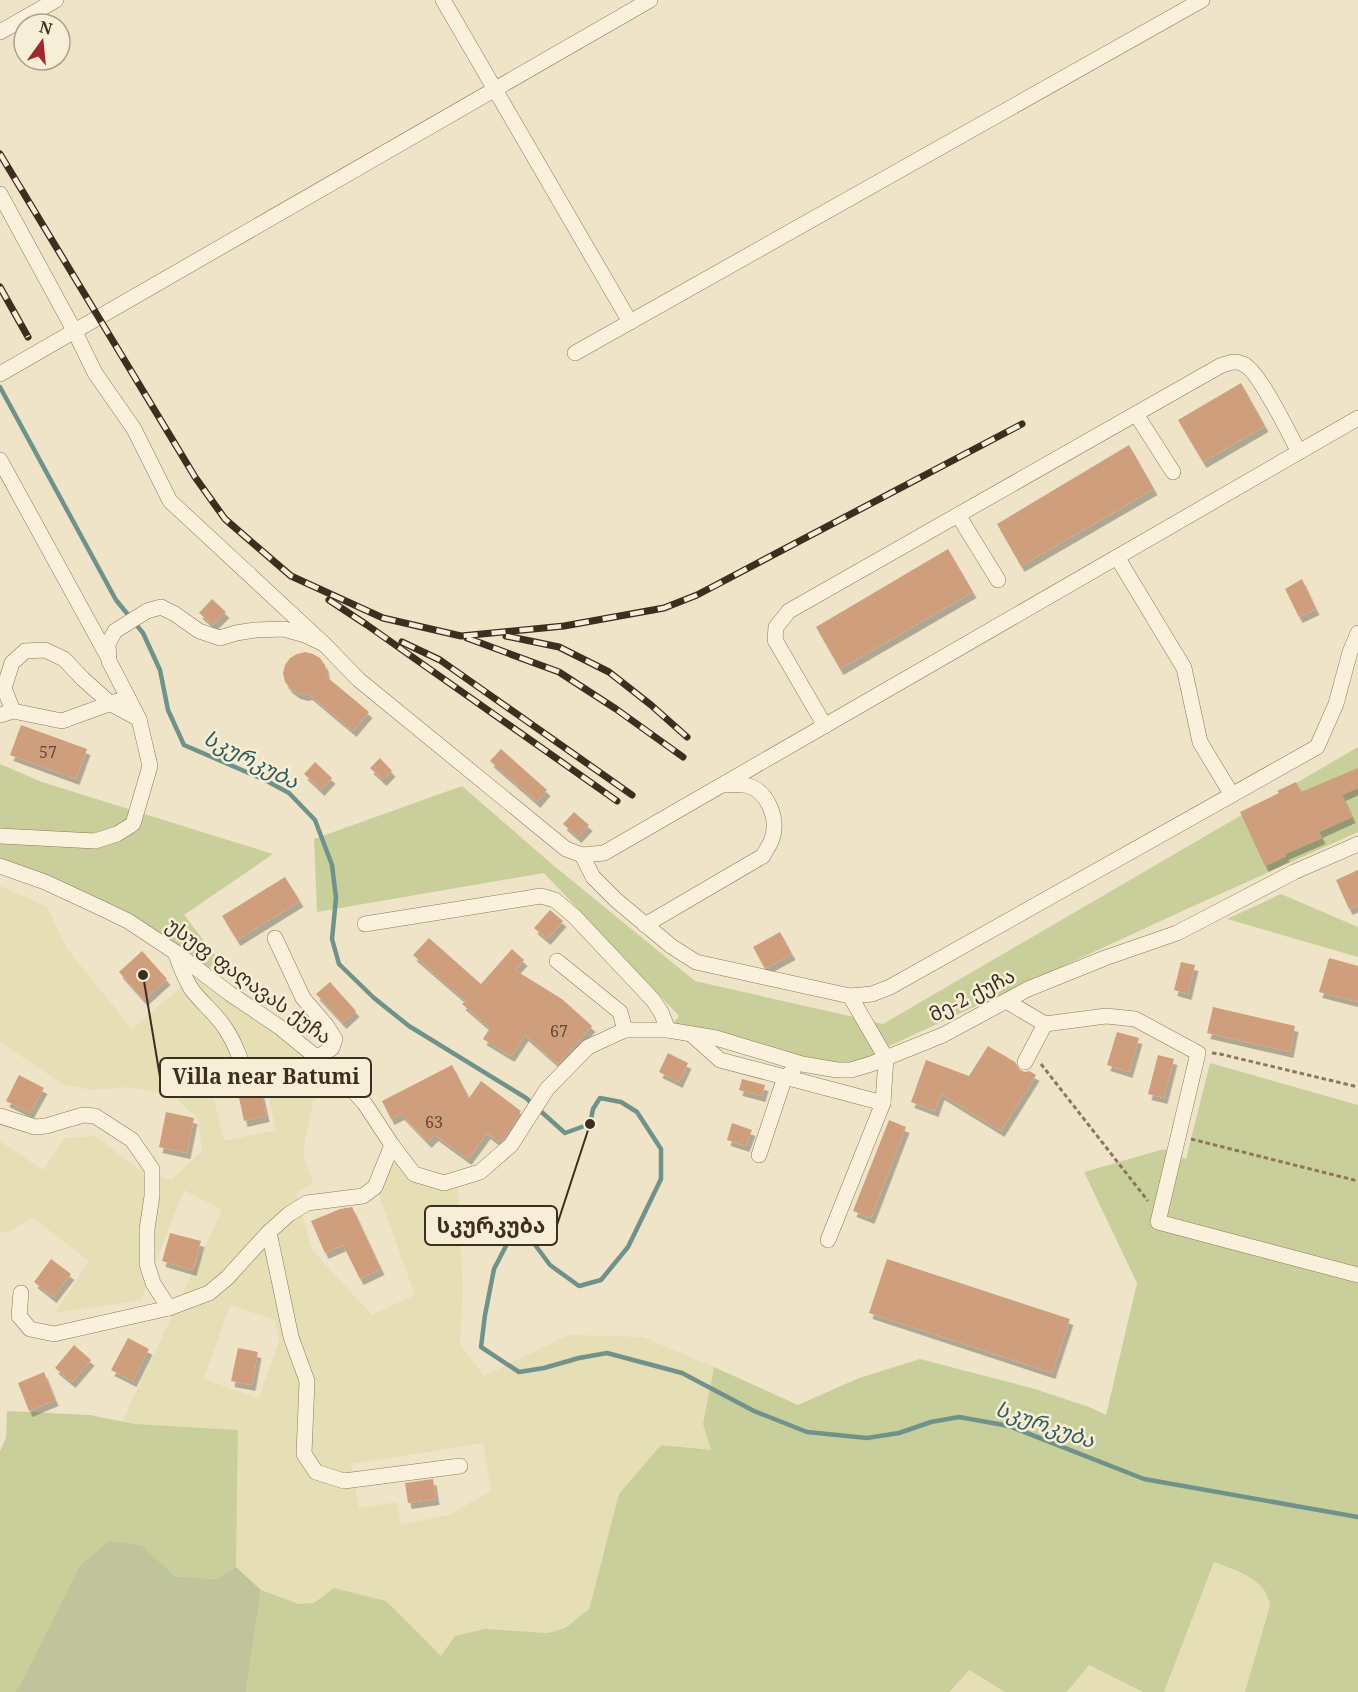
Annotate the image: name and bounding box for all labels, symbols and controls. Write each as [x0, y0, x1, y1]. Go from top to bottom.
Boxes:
north arrow [12, 12, 72, 72]
text: N [37, 15, 55, 40]
water label: სკურკუბა [199, 723, 304, 795]
house number: 57 [39, 741, 57, 763]
street label: უსუფ ფაღავას ქუჩა [161, 911, 338, 1050]
street label: მე-2 ქუჩა [924, 961, 1019, 1028]
house number: 67 [550, 1020, 568, 1042]
callout: Villa near Batumi [160, 1058, 371, 1097]
text: Villa near Batumi [172, 1062, 360, 1090]
house number: 63 [425, 1111, 443, 1133]
callout: სკურკუბა [425, 1206, 557, 1245]
text: სკურკუბა [437, 1211, 545, 1239]
water label: სკურკუბა [992, 1394, 1099, 1454]

